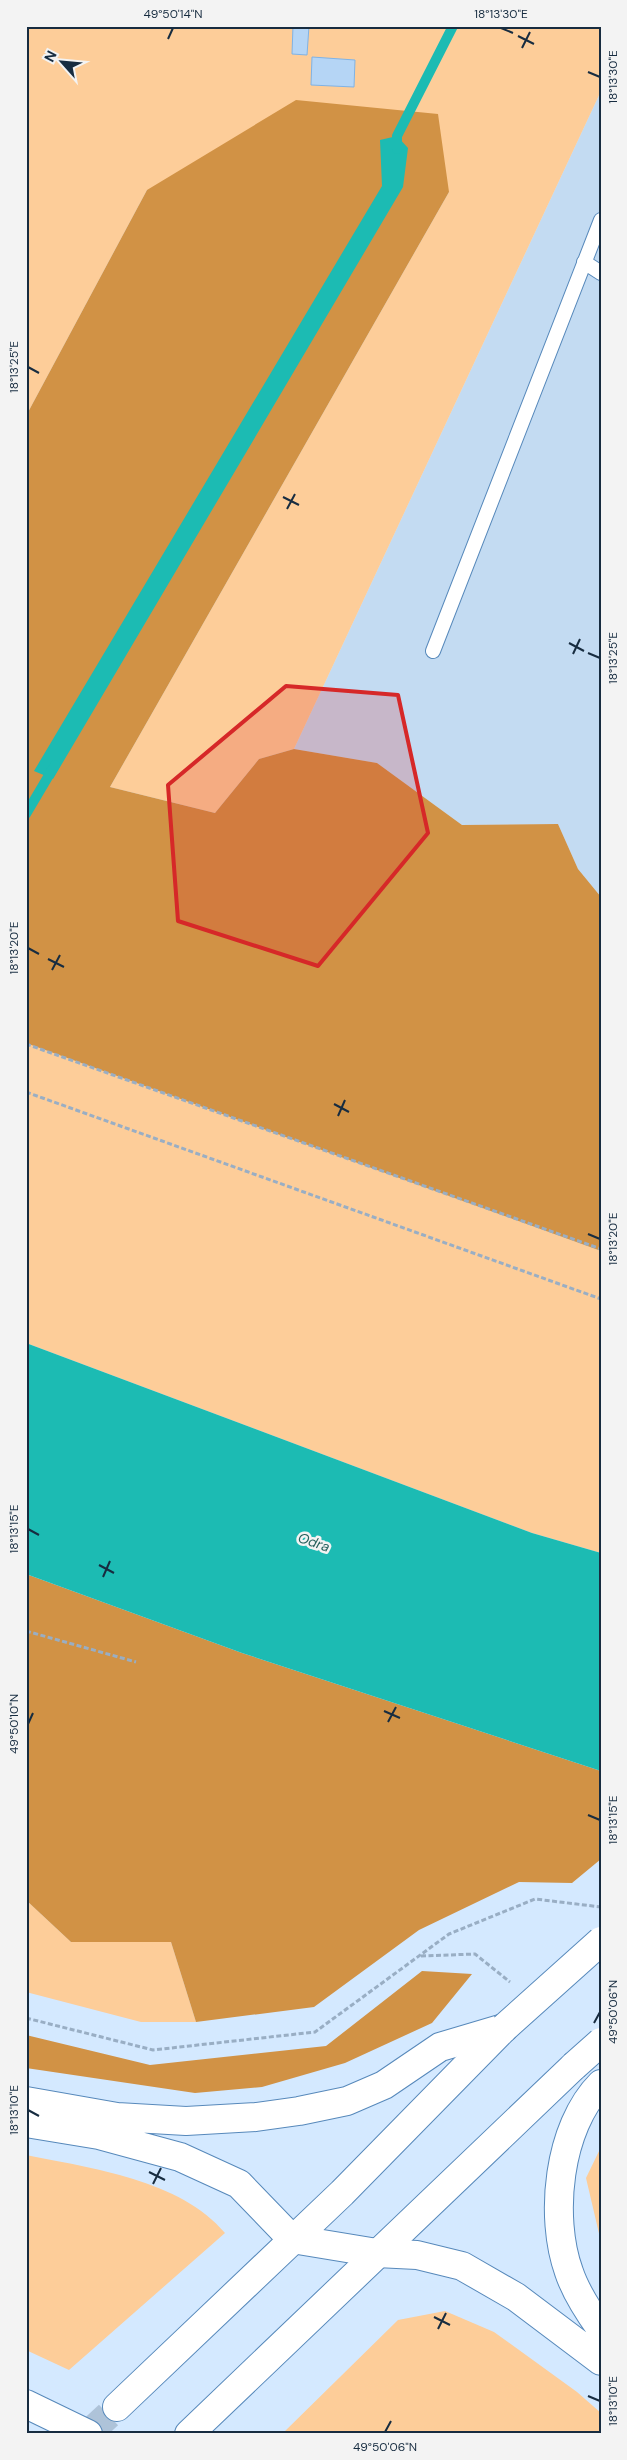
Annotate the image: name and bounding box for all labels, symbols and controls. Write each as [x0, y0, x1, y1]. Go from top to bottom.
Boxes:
text: 49°50'14"N [143, 6, 203, 22]
text: 18°13'30"E [474, 6, 528, 22]
north arrow [38, 38, 88, 88]
text: N [40, 47, 61, 65]
text: 18°13'30"E [605, 50, 621, 104]
text: 18°13'25"E [6, 341, 22, 393]
text: 18°13'25"E [605, 632, 621, 684]
text: 18°13'20"E [6, 921, 22, 975]
text: 18°13'20"E [605, 1212, 621, 1266]
text: 18°13'15"E [6, 1504, 22, 1554]
water label: Odra [296, 1528, 333, 1556]
text: 49°50'10"N [6, 1694, 22, 1754]
text: 18°13'15"E [605, 1795, 621, 1845]
text: 49°50'06"N [605, 1980, 621, 2044]
text: 18°13'10"E [6, 2085, 22, 2135]
text: 18°13'10"E [605, 2376, 621, 2426]
text: 49°50'06"N [353, 2439, 417, 2455]

